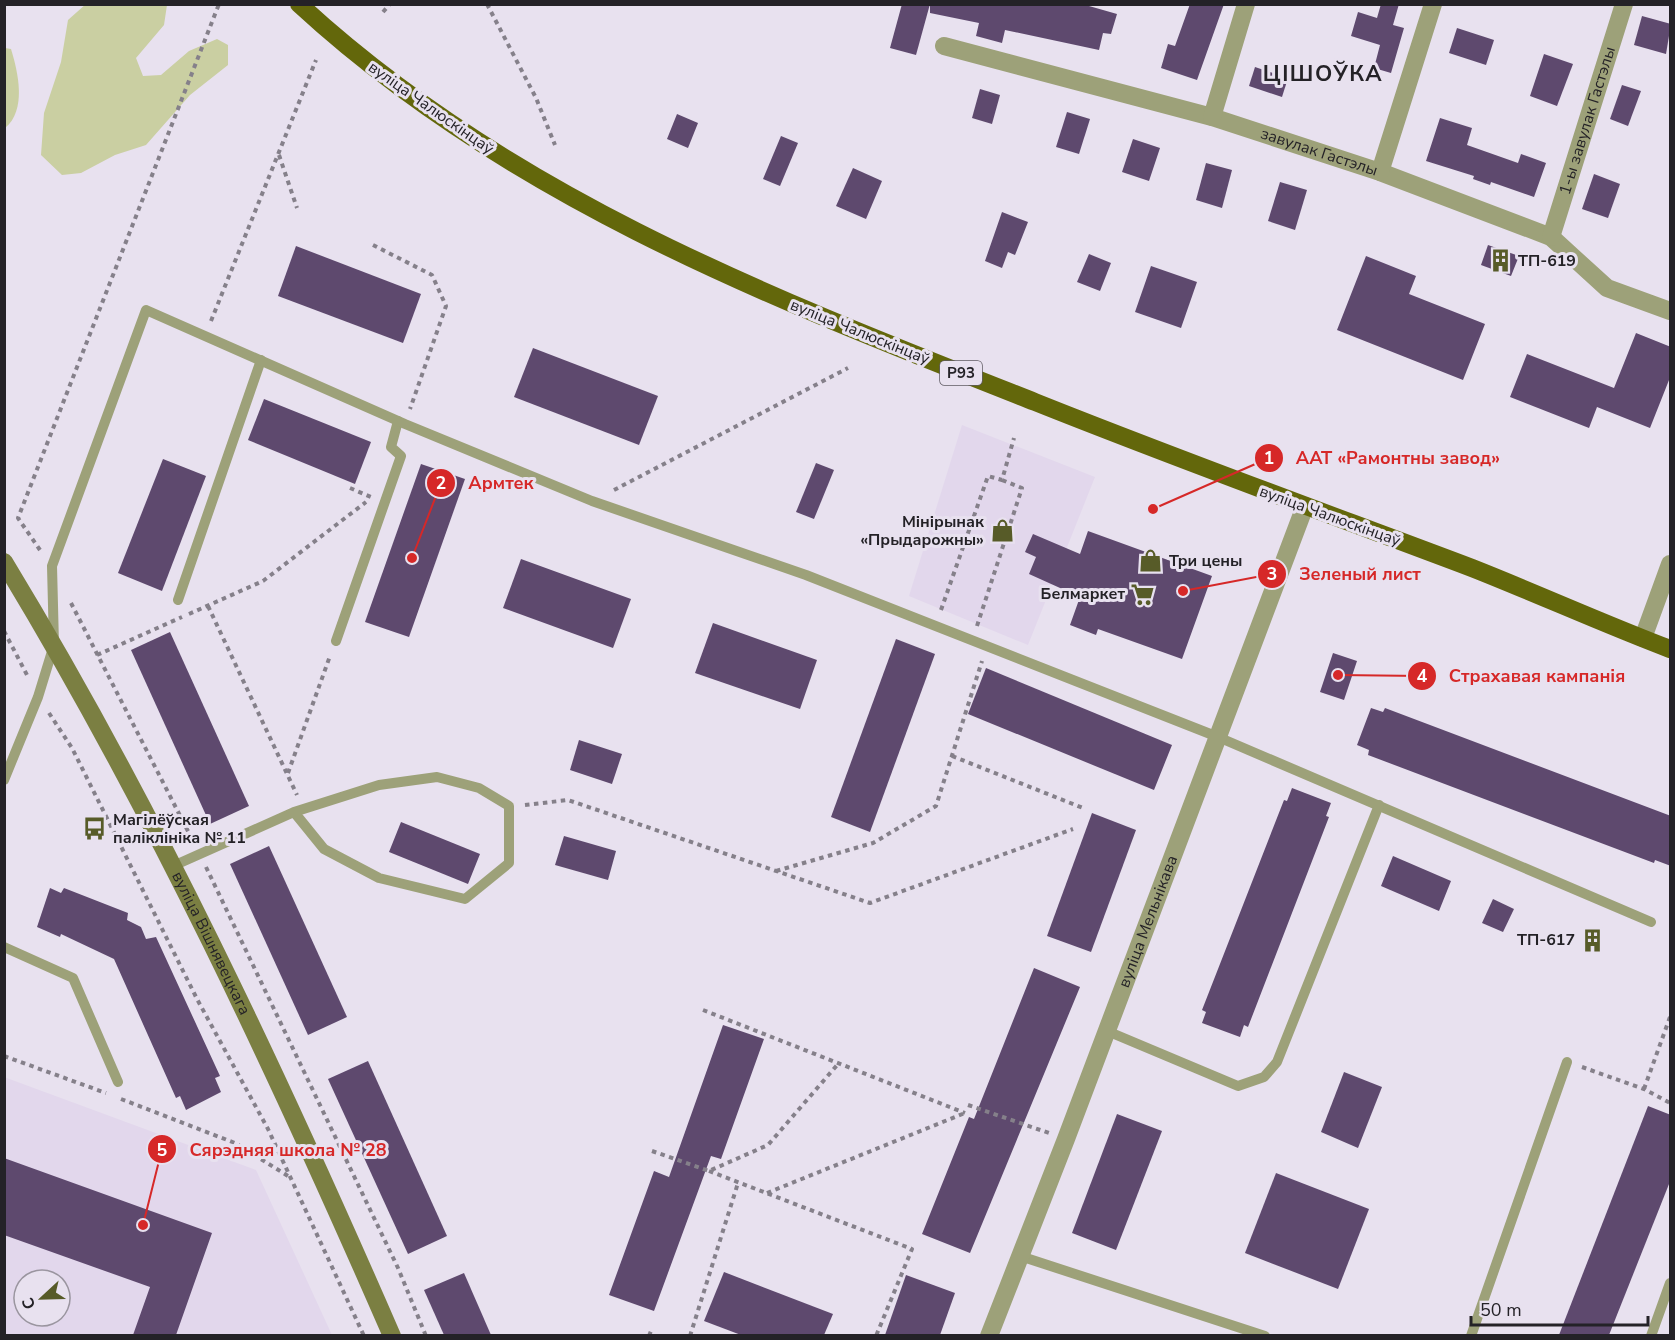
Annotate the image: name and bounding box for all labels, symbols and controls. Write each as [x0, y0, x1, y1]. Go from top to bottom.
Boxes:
street label: 1-ы завулак Гастэлы [1554, 44, 1621, 197]
street label: вуліца Чалюскінцаў [364, 56, 499, 160]
district label: ЦІШОЎКА [1263, 59, 1383, 89]
street label: завулак Гастэлы [1258, 123, 1381, 182]
building icon: ТП-619 [1487, 248, 1513, 274]
place label: ТП-619 [1518, 250, 1576, 272]
street label: вуліца Чалюскінцаў [787, 294, 934, 370]
road number: Р93 [940, 361, 982, 385]
callout: ААТ «Рамонтны завод» [1254, 440, 1512, 476]
text: 1 [1264, 446, 1274, 470]
text: ААТ «Рамонтны завод» [1296, 446, 1500, 470]
callout: Армтек [426, 465, 545, 501]
text: 2 [436, 471, 446, 495]
text: Армтек [468, 471, 535, 495]
street label: вуліца Чалюскінцаў [1256, 480, 1404, 552]
place label: Мінірынак «Прыдарожны» [860, 511, 985, 551]
shop icon: Мінірынак «Прыдарожны» [989, 518, 1015, 544]
shop icon: Три цены [1138, 548, 1164, 574]
place label: Три цены [1169, 550, 1243, 572]
callout: Зеленый лист [1257, 556, 1433, 592]
text: 3 [1267, 562, 1277, 586]
text: Зеленый лист [1299, 562, 1421, 586]
supermarket icon: Белмаркет [1130, 581, 1156, 607]
place label: Белмаркет [1041, 583, 1125, 605]
callout: Страхавая кампанія [1407, 658, 1638, 694]
text: 4 [1417, 664, 1428, 688]
text: Страхавая кампанія [1449, 664, 1625, 688]
place label: Магілёўская паліклініка № 11 [113, 809, 246, 849]
bus stop icon: Магілёўская паліклініка № 11 [82, 816, 108, 842]
street label: вуліца Мельнікава [1113, 852, 1183, 991]
street label: вуліца Вішнявецкага [166, 868, 256, 1019]
building icon: ТП-617 [1580, 927, 1606, 953]
place label: ТП-617 [1517, 929, 1575, 951]
callout: Сярэдняя школа № 28 [147, 1131, 398, 1167]
text: 5 [157, 1138, 168, 1162]
text: Сярэдняя школа № 28 [189, 1138, 387, 1162]
north arrow [12, 1268, 72, 1328]
scale bar [1471, 1289, 1648, 1327]
text: С [17, 1294, 41, 1312]
text: 50 m [1480, 1298, 1522, 1322]

